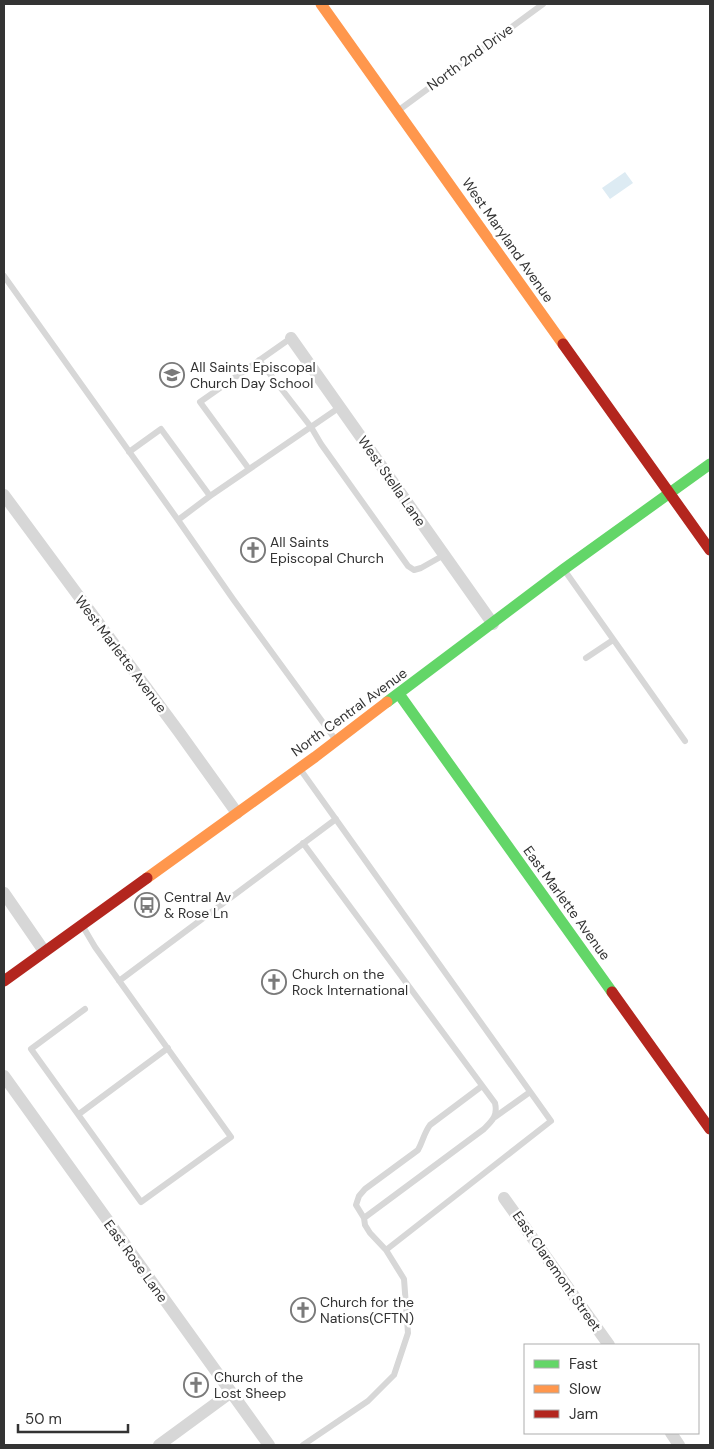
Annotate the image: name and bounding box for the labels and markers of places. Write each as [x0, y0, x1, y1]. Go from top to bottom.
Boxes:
place label: All Saints Episcopal Church Day School [190, 358, 316, 392]
school or university icon: All Saints Episcopal Church Day School [159, 362, 185, 388]
place label: All Saints Episcopal Church [270, 533, 384, 567]
church icon: All Saints Episcopal Church [240, 537, 266, 563]
place label: Central Av & Rose Ln [164, 888, 232, 922]
bus stop icon: Central Av & Rose Ln [134, 892, 160, 918]
place label: Church on the Rock International [292, 965, 408, 999]
church icon: Church on the Rock International [261, 969, 287, 995]
place label: Church for the Nations(CFTN) [320, 1293, 414, 1327]
church icon: Church for the Nations(CFTN) [290, 1297, 316, 1323]
place label: Church of the Lost Sheep [214, 1368, 303, 1402]
church icon: Church of the Lost Sheep [183, 1372, 209, 1398]

